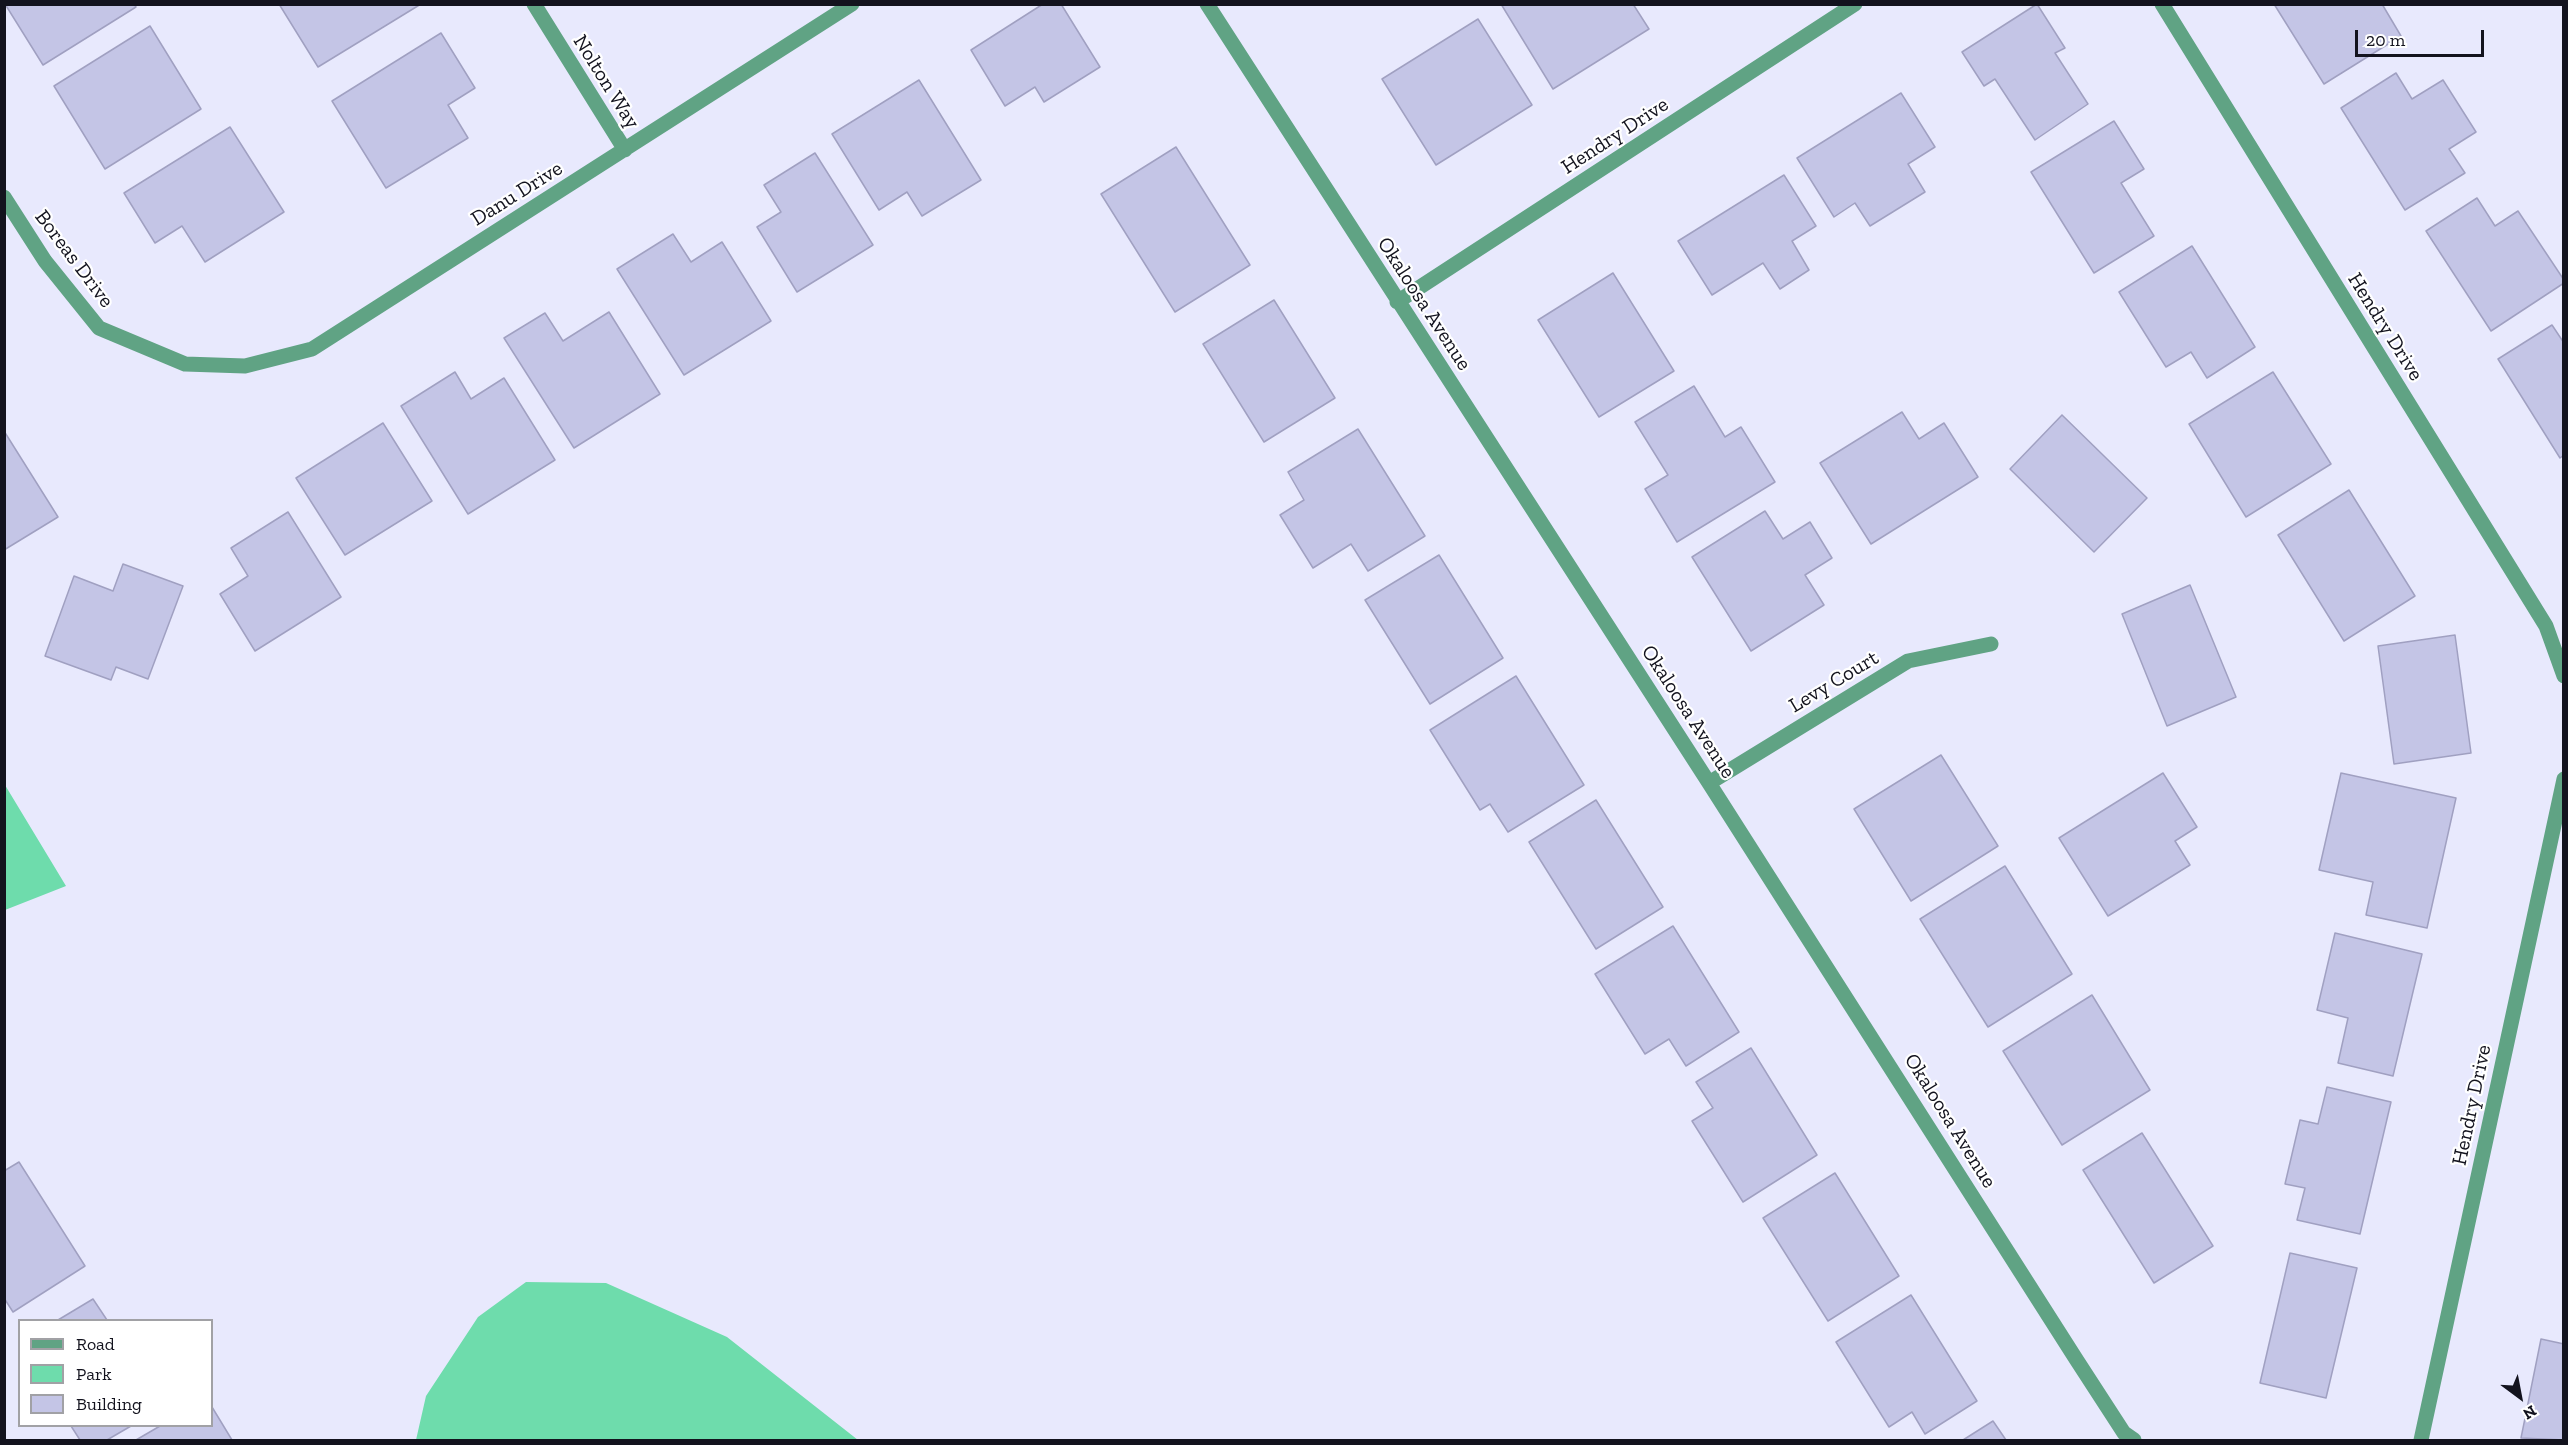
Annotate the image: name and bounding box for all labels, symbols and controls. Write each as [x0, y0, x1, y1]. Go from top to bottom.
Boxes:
scale bar [2358, 18, 2487, 56]
text: 20 m [2366, 29, 2405, 51]
street label: Nolton Way [567, 30, 645, 134]
street label: Hendry Drive [1557, 92, 1673, 180]
street label: Danu Drive [467, 156, 567, 232]
street label: Boreas Drive [29, 205, 119, 313]
street label: Okaloosa Avenue [1372, 233, 1476, 375]
street label: Hendry Drive [2342, 268, 2428, 386]
street label: Okaloosa Avenue [1636, 641, 1740, 783]
street label: Levy Court [1785, 645, 1883, 719]
street label: Hendry Drive [2447, 1042, 2497, 1168]
street label: Okaloosa Avenue [1899, 1049, 2001, 1193]
legend [18, 1319, 213, 1427]
text: Road [76, 1333, 115, 1355]
text: Park [76, 1363, 112, 1385]
north arrow [2490, 1367, 2550, 1427]
text: Building [76, 1393, 142, 1415]
text: N [2520, 1401, 2540, 1424]

